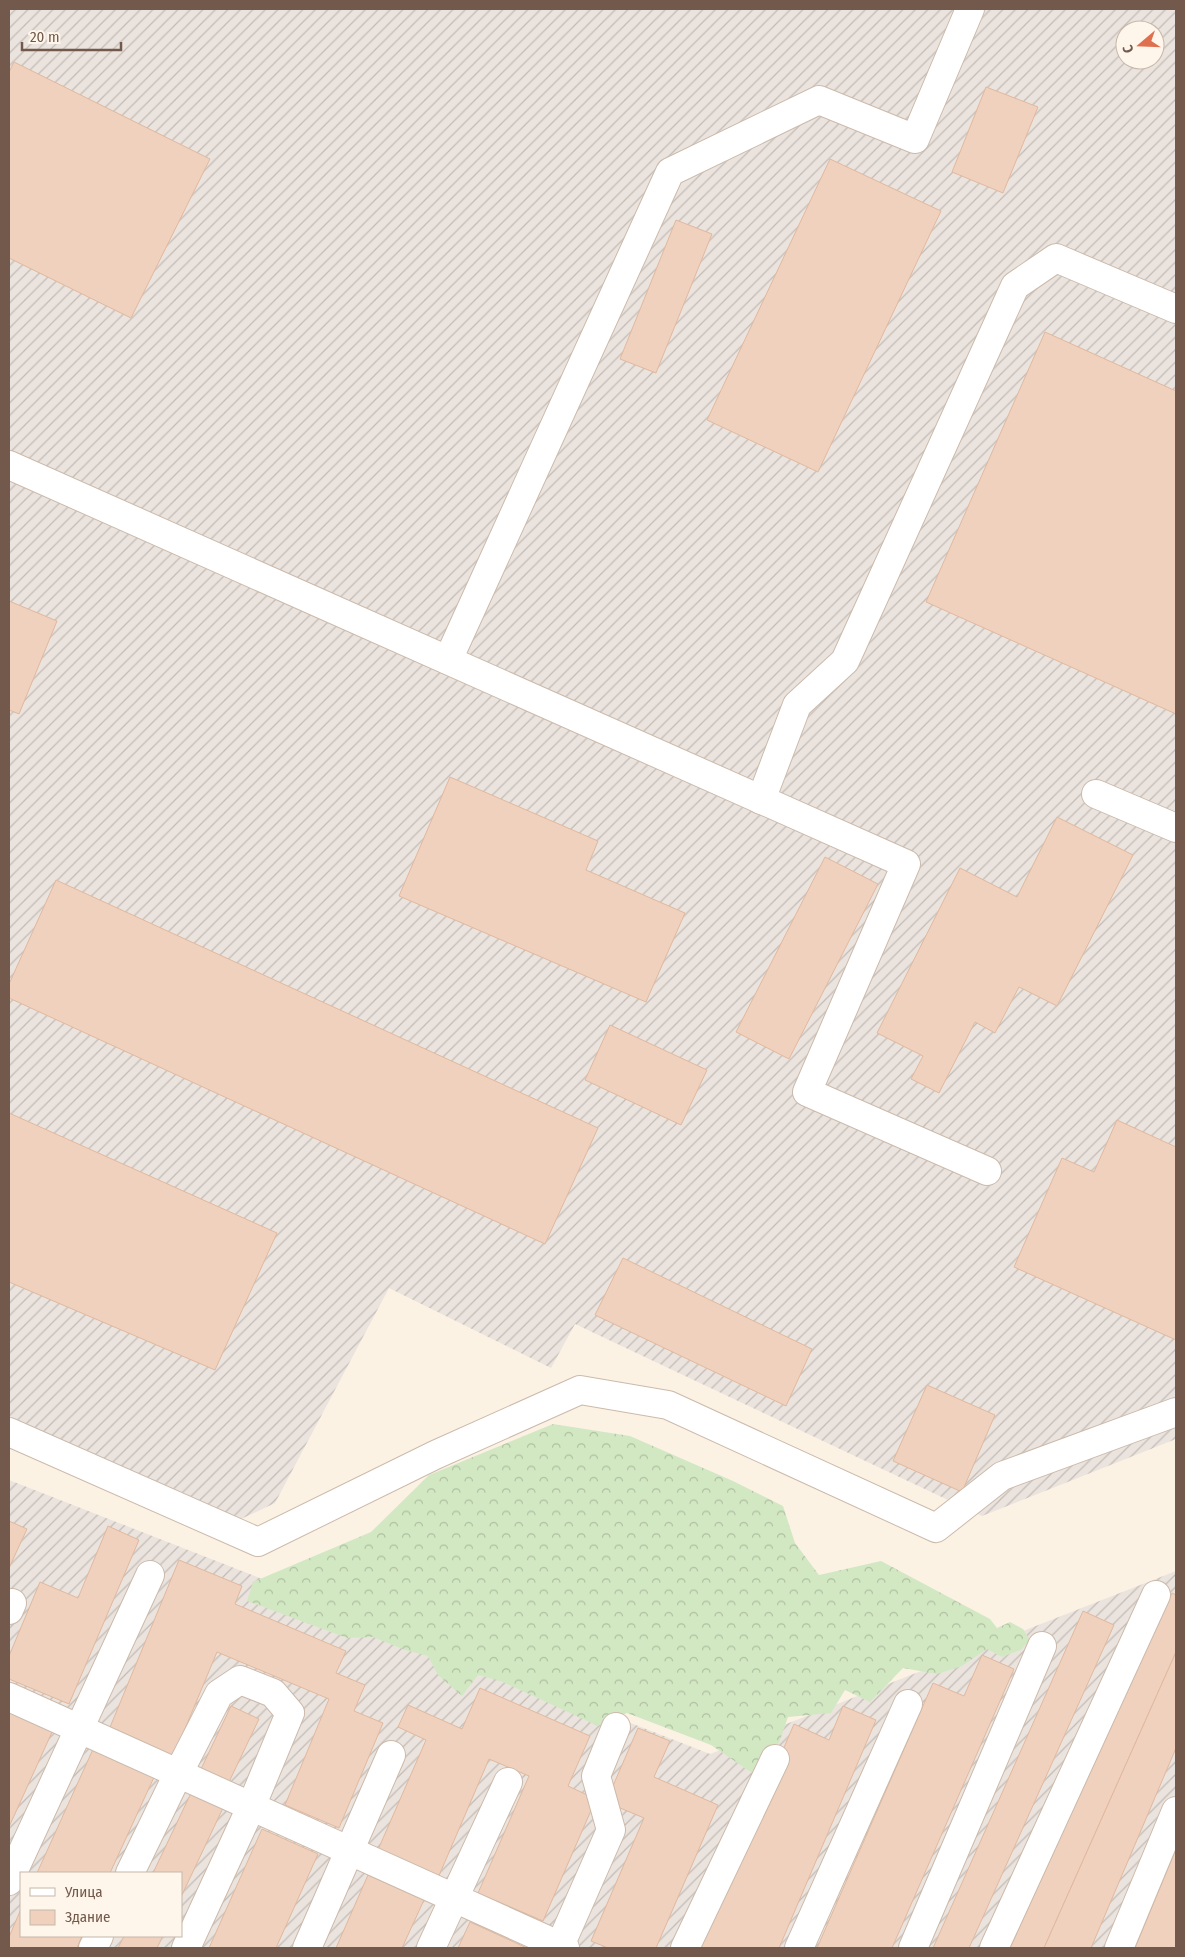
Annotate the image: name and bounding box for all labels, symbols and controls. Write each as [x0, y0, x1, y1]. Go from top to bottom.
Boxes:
scale bar [22, 20, 121, 52]
north arrow [1115, 20, 1165, 70]
text: 20 m [30, 28, 60, 46]
text: С [1119, 42, 1137, 55]
legend [20, 1872, 182, 1937]
text: Улица [64, 1883, 103, 1901]
text: Здание [65, 1908, 111, 1926]

